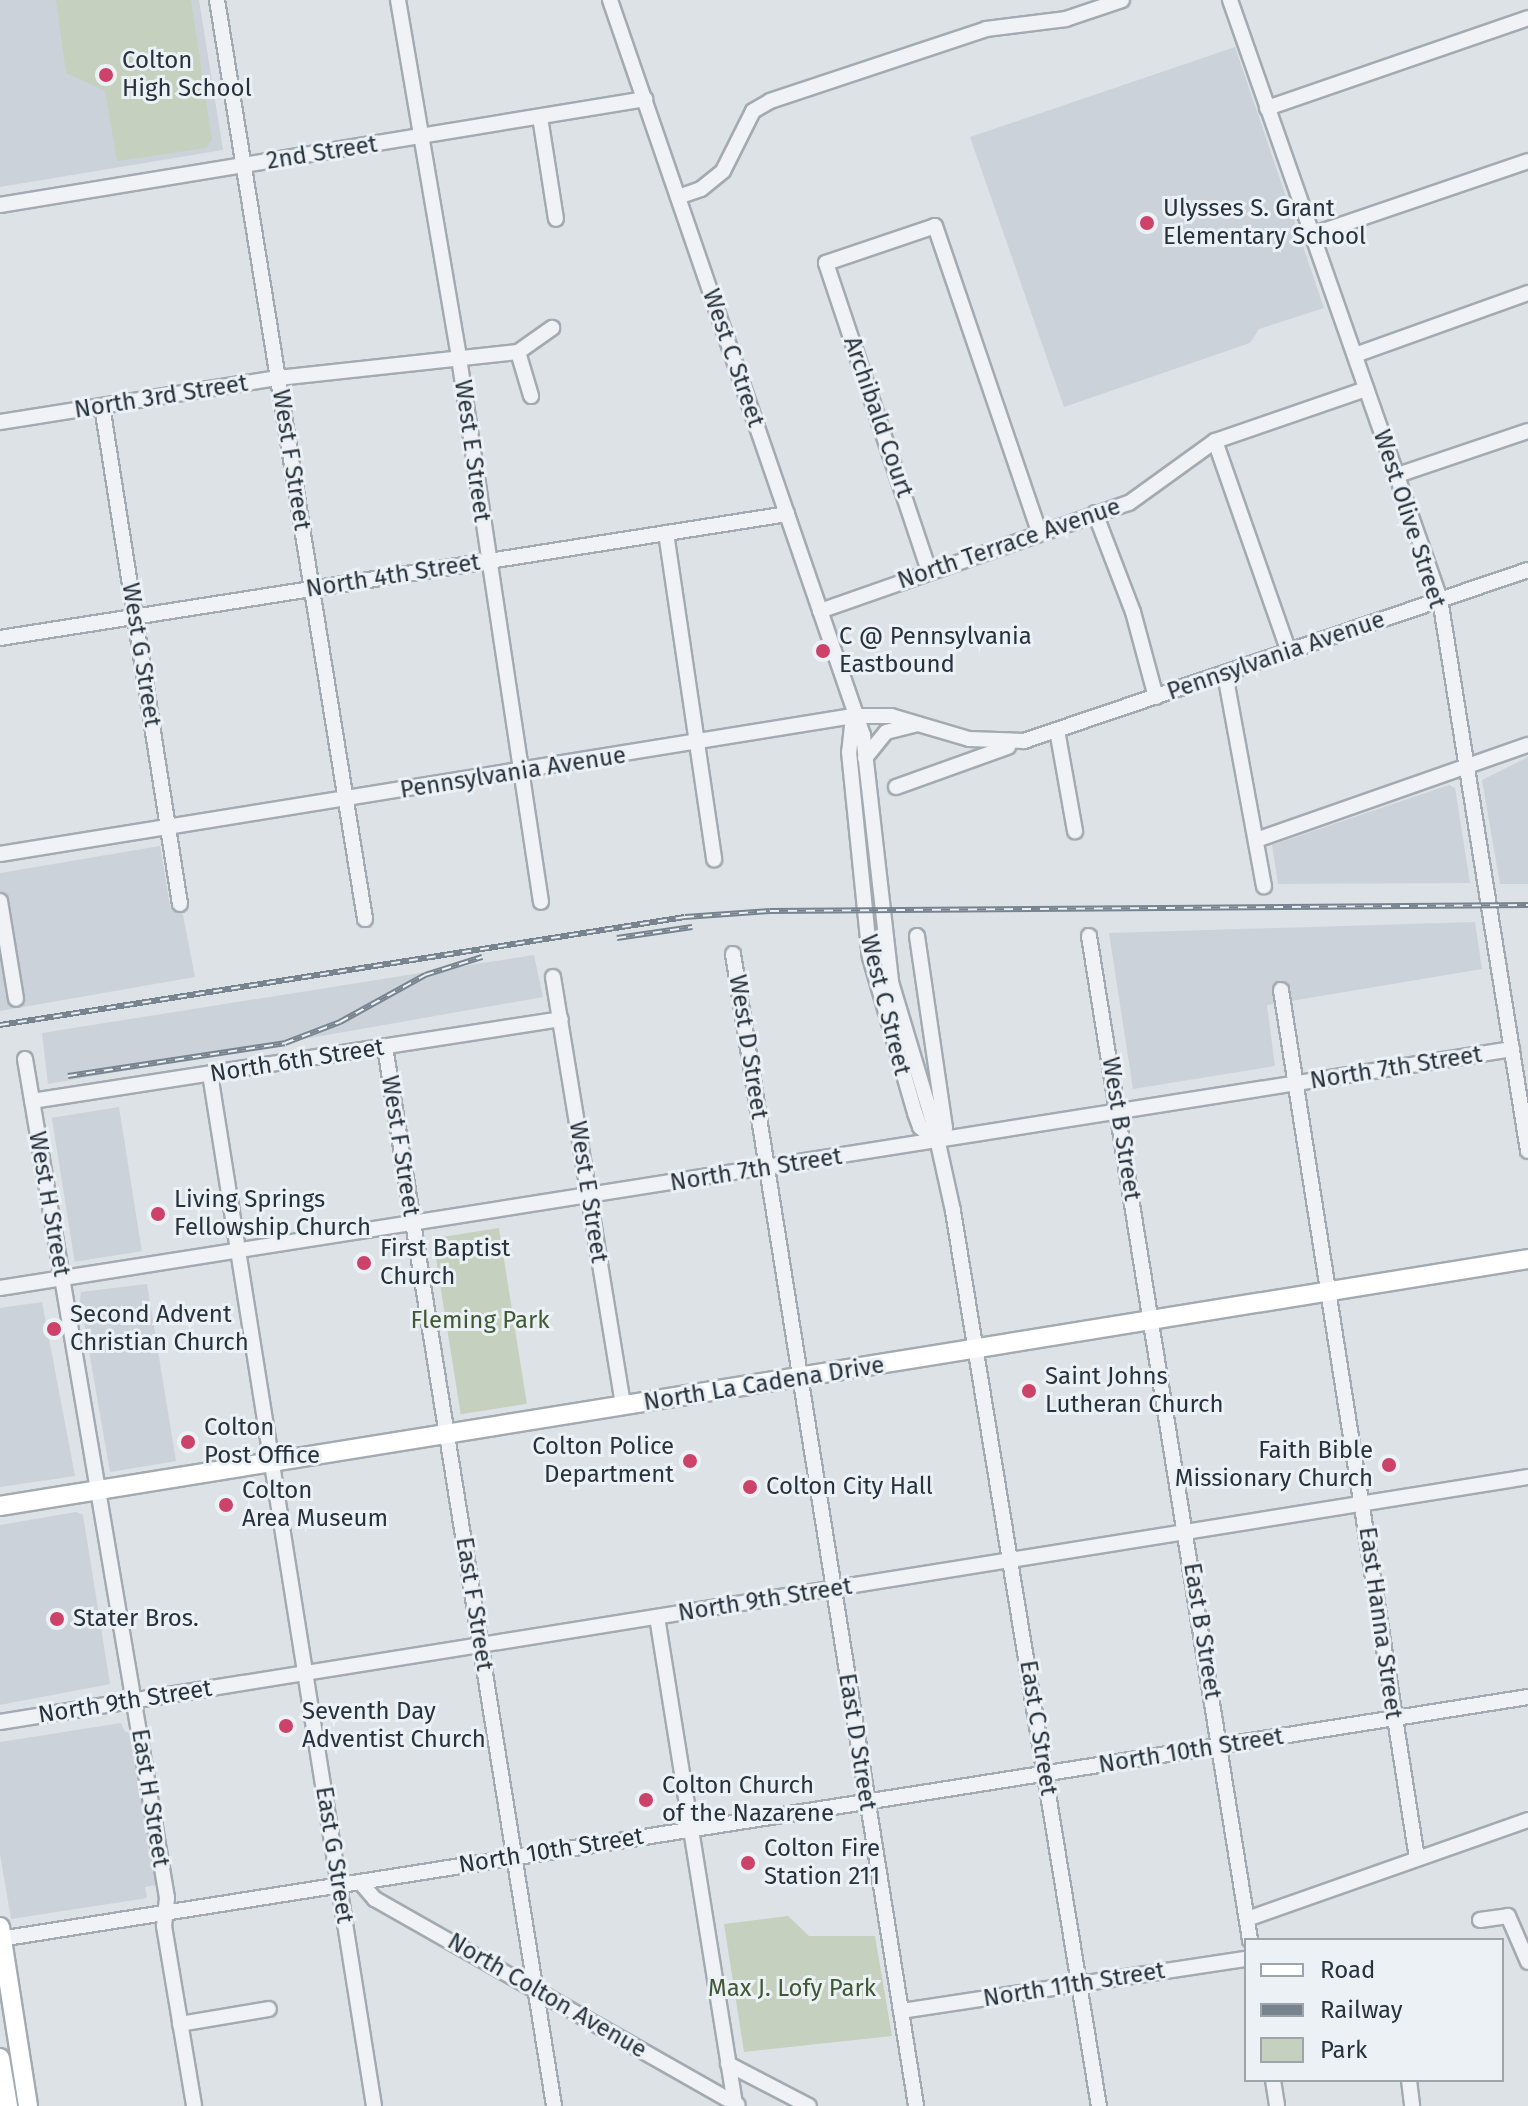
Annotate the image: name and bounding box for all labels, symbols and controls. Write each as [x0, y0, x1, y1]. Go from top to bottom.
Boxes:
place label: Colton High School [122, 47, 252, 103]
marker: Colton High School [97, 66, 115, 84]
street label: 2nd Street [265, 130, 379, 176]
place label: Ulysses S. Grant Elementary School [1163, 195, 1366, 251]
marker: Ulysses S. Grant Elementary School [1138, 214, 1156, 232]
street label: West C Street [696, 285, 770, 431]
street label: Archibald Court [837, 333, 919, 501]
street label: North 3rd Street [72, 369, 250, 425]
street label: West E Street [448, 378, 496, 524]
street label: West F Street [266, 388, 316, 532]
street label: West Olive Street [1367, 426, 1451, 612]
street label: North Terrace Avenue [894, 492, 1124, 596]
street label: North 4th Street [304, 548, 482, 604]
street label: West G Street [115, 581, 167, 729]
street label: Pennsylvania Avenue [1163, 605, 1389, 707]
place label: C @ Pennsylvania Eastbound [839, 623, 1032, 679]
marker: C @ Pennsylvania Eastbound [814, 642, 832, 660]
street label: Pennsylvania Avenue [398, 741, 628, 805]
street label: West C Street [854, 932, 916, 1078]
street label: West D Street [722, 973, 774, 1121]
street label: North 6th Street [208, 1033, 386, 1089]
street label: North 7th Street [1308, 1040, 1484, 1096]
street label: West B Street [1095, 1055, 1147, 1203]
street label: West F Street [375, 1074, 425, 1218]
street label: West E Street [563, 1119, 613, 1265]
street label: West H Street [22, 1129, 76, 1279]
street label: North 7th Street [668, 1142, 844, 1198]
place label: Living Springs Fellowship Church [174, 1186, 371, 1242]
marker: Living Springs Fellowship Church [149, 1205, 167, 1223]
place label: First Baptist Church [380, 1235, 510, 1291]
marker: First Baptist Church [355, 1254, 373, 1272]
place label: Second Advent Christian Church [70, 1301, 249, 1357]
park label: Fleming Park [410, 1307, 550, 1335]
marker: Second Advent Christian Church [45, 1320, 63, 1338]
street label: North La Cadena Drive [642, 1351, 886, 1417]
place label: Saint Johns Lutheran Church [1045, 1363, 1224, 1419]
marker: Saint Johns Lutheran Church [1020, 1382, 1038, 1400]
place label: Colton Post Office [204, 1414, 320, 1470]
marker: Colton Post Office [179, 1433, 197, 1451]
place label: Colton Police Department [532, 1433, 674, 1489]
place label: Faith Bible Missionary Church [1175, 1437, 1373, 1493]
marker: Colton Police Department [681, 1452, 699, 1470]
marker: Faith Bible Missionary Church [1380, 1456, 1398, 1474]
place label: Colton City Hall [766, 1473, 933, 1501]
place label: Colton Area Museum [242, 1477, 388, 1533]
marker: Colton City Hall [741, 1478, 759, 1496]
marker: Colton Area Museum [217, 1496, 235, 1514]
street label: East Hanna Street [1352, 1525, 1408, 1721]
street label: East F Street [449, 1535, 499, 1673]
street label: East B Street [1177, 1561, 1227, 1701]
street label: North 9th Street [676, 1572, 854, 1628]
place label: Stater Bros. [73, 1605, 199, 1633]
marker: Stater Bros. [48, 1610, 66, 1628]
street label: East C Street [1013, 1658, 1063, 1798]
street label: East D Street [832, 1671, 882, 1813]
street label: North 9th Street [36, 1674, 214, 1730]
place label: Seventh Day Adventist Church [302, 1698, 486, 1754]
marker: Seventh Day Adventist Church [277, 1717, 295, 1735]
street label: North 10th Street [1097, 1722, 1285, 1780]
street label: East H Street [125, 1727, 175, 1869]
place label: Colton Church of the Nazarene [662, 1772, 834, 1828]
street label: East G Street [309, 1784, 359, 1926]
marker: Colton Church of the Nazarene [637, 1791, 655, 1809]
street label: North 10th Street [457, 1822, 645, 1880]
place label: Colton Fire Station 211 [764, 1835, 880, 1891]
marker: Colton Fire Station 211 [739, 1854, 757, 1872]
street label: North Colton Avenue [442, 1927, 652, 2065]
legend [1244, 1938, 1504, 2082]
street label: North 11th Street [981, 1956, 1167, 2014]
text: Road [1320, 1956, 1375, 1984]
park label: Max J. Lofy Park [708, 1975, 876, 2003]
text: Railway [1320, 1996, 1403, 2024]
text: Park [1320, 2036, 1367, 2064]

